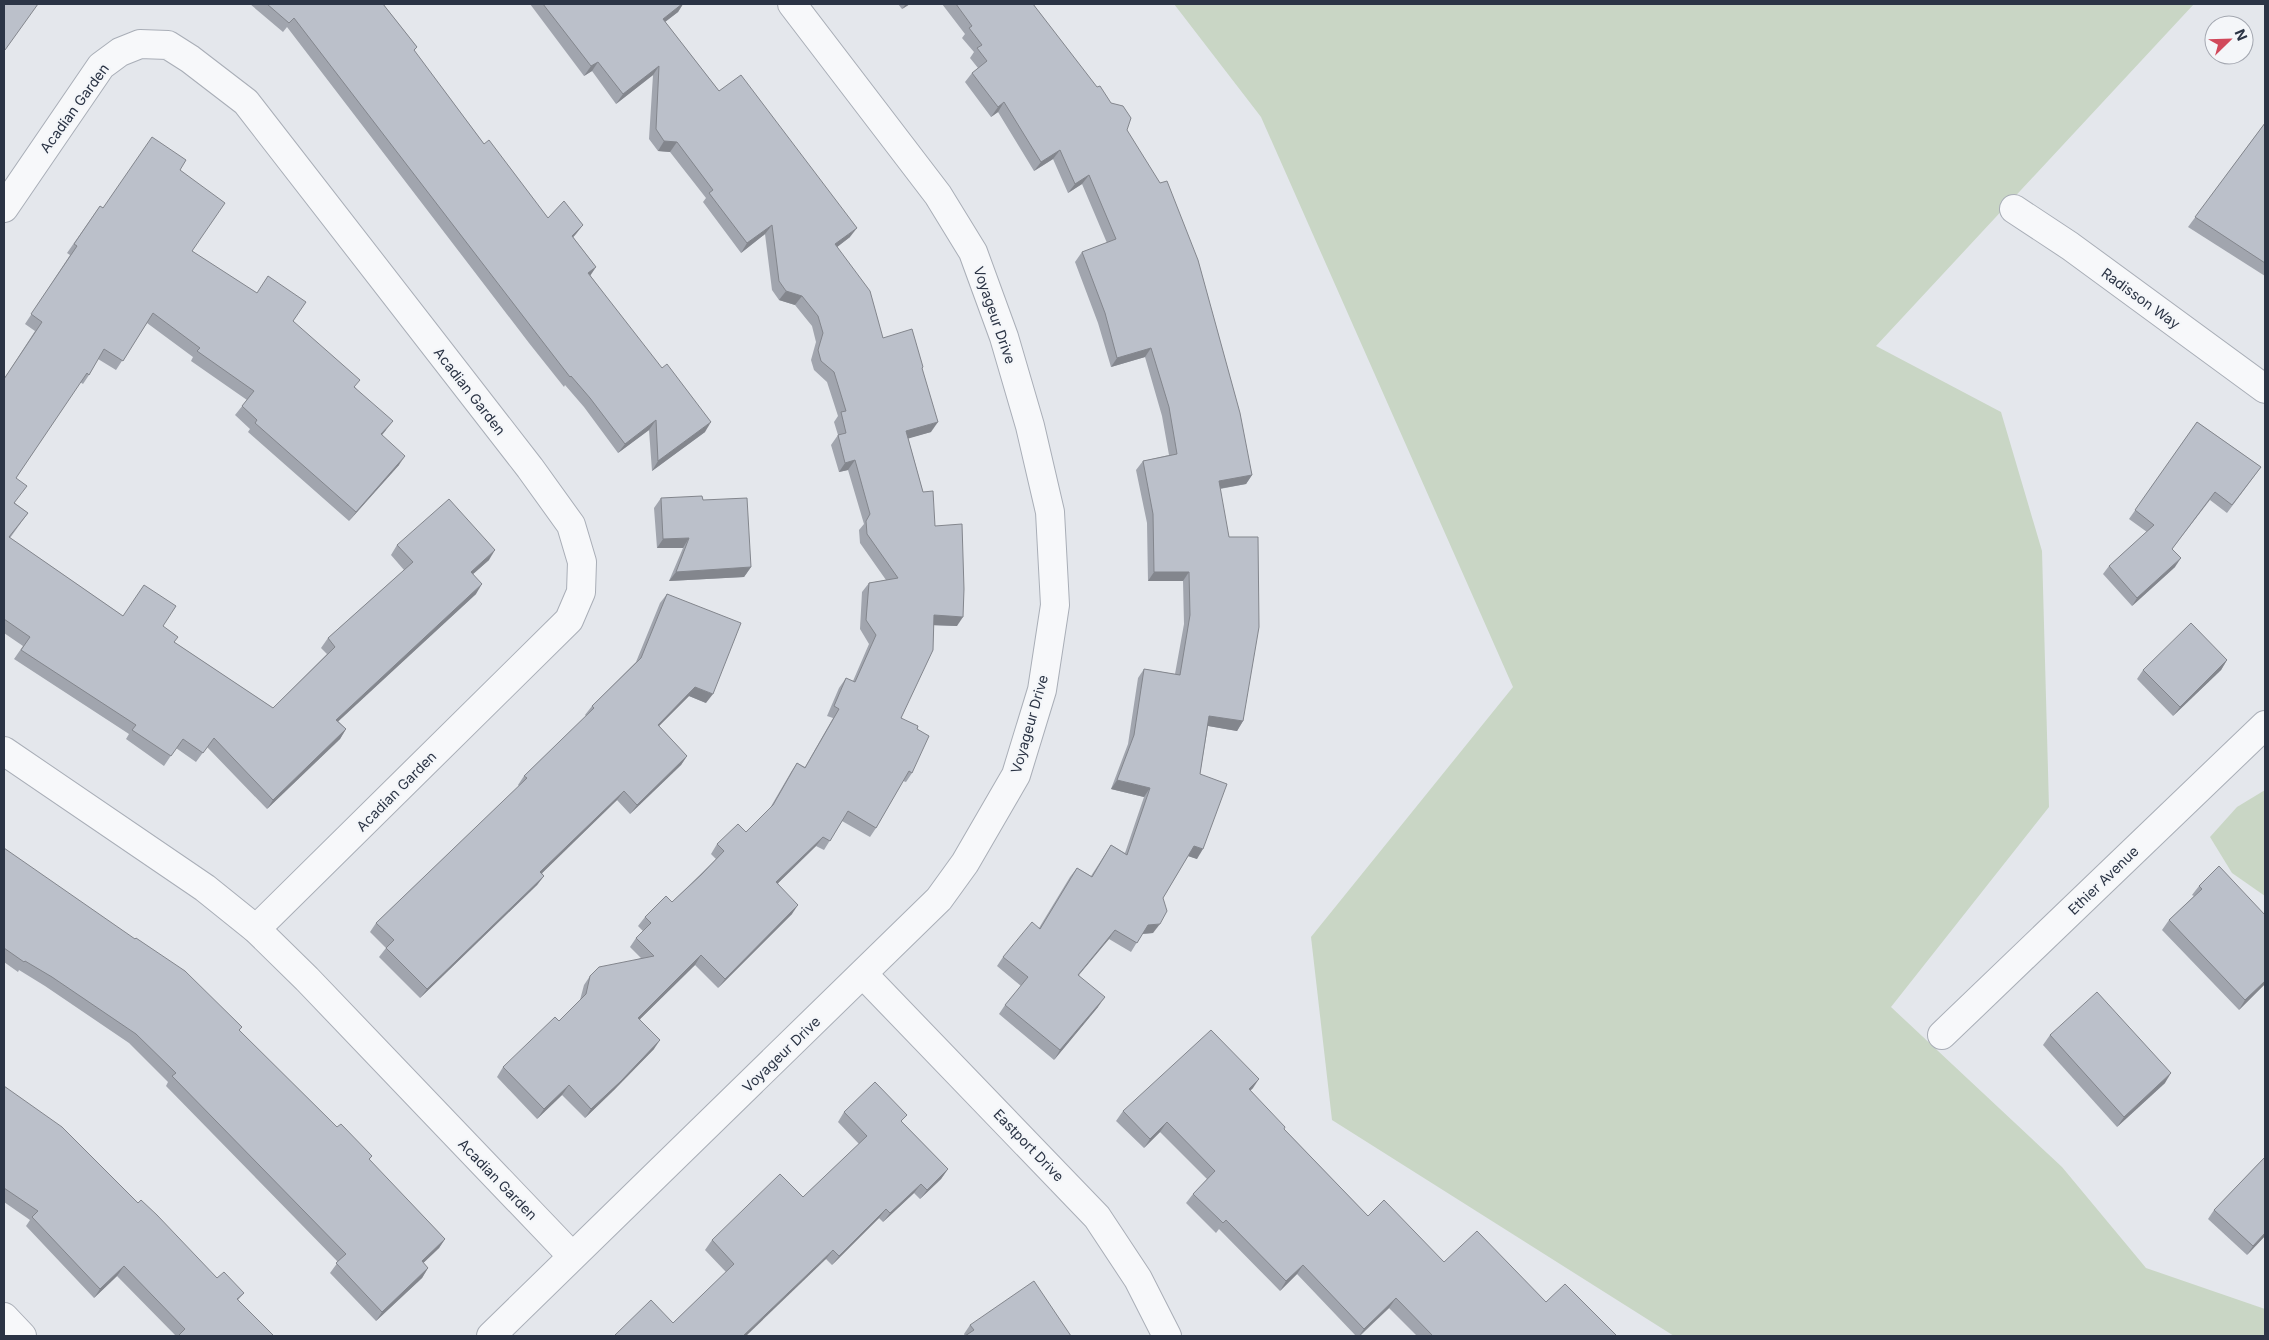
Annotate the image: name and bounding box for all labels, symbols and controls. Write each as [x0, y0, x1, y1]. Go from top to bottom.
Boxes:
north arrow [2204, 15, 2254, 65]
text: N [2232, 26, 2251, 43]
street label: Acadian Garden [36, 60, 112, 156]
street label: Voyageur Drive [970, 264, 1020, 366]
street label: Radisson Way [2098, 264, 2184, 332]
street label: Acadian Garden [431, 344, 509, 438]
street label: Voyageur Drive [1007, 673, 1051, 775]
street label: Acadian Garden [352, 747, 440, 835]
street label: Ethier Avenue [2064, 842, 2142, 918]
street label: Voyageur Drive [739, 1013, 823, 1095]
street label: Eastport Drive [990, 1105, 1068, 1185]
street label: Acadian Garden [455, 1135, 541, 1223]

